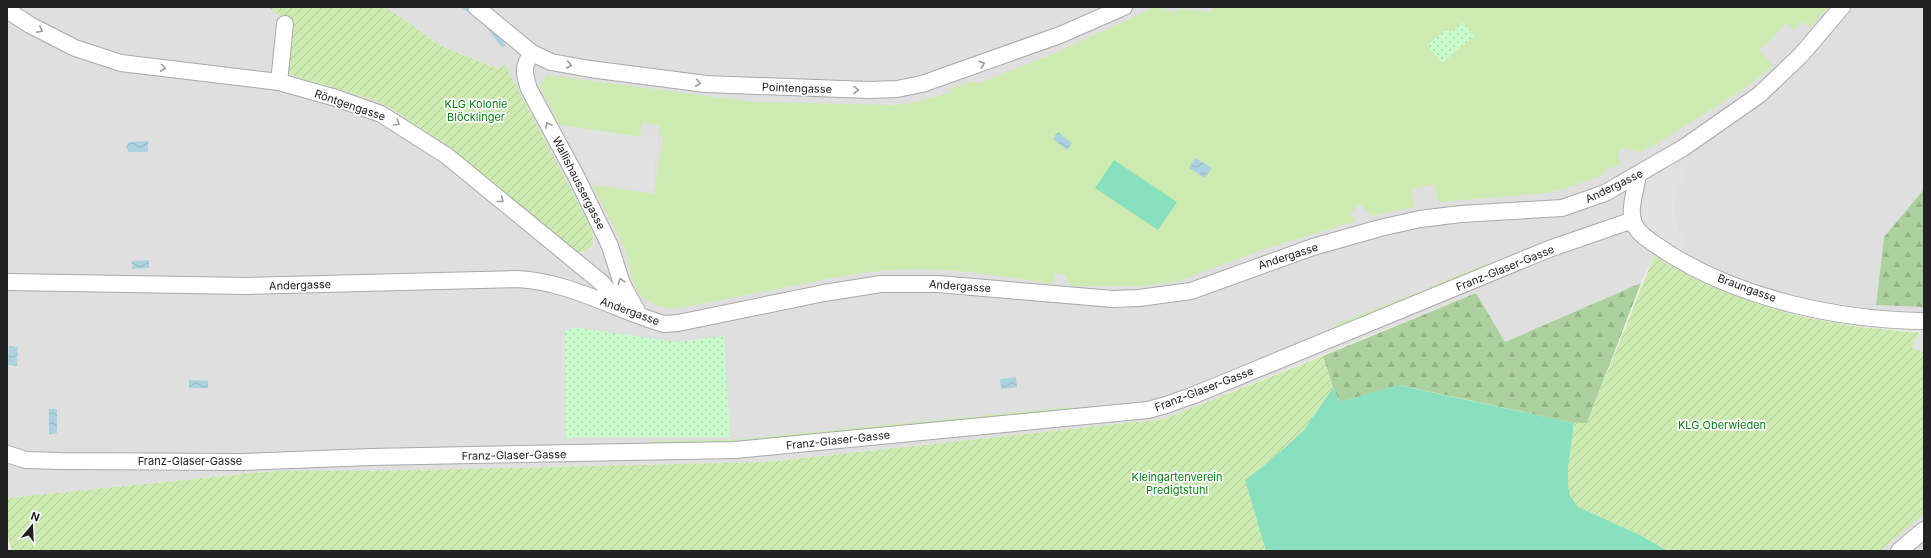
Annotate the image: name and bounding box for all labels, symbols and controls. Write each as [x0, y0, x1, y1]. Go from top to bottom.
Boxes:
one-way arrow [36, 25, 43, 33]
one-way arrow [978, 60, 985, 69]
one-way arrow [566, 61, 572, 69]
one-way arrow [160, 63, 166, 72]
one-way arrow [695, 78, 701, 87]
street label: Pointengasse [762, 80, 832, 96]
street label: Röntgengasse [313, 86, 387, 124]
one-way arrow [853, 86, 859, 94]
park label: KLG Kolonie Blöcklinger [445, 97, 508, 124]
one-way arrow [393, 119, 400, 126]
one-way arrow [546, 122, 553, 129]
street label: Wallishaussergasse [550, 134, 608, 232]
street label: Andergasse [1583, 166, 1645, 206]
one-way arrow [497, 196, 504, 203]
street label: Andergasse [1256, 240, 1320, 272]
street label: Franz-Glaser-Gasse [1454, 242, 1556, 294]
street label: Braungasse [1716, 271, 1778, 305]
street label: Andergasse [269, 277, 331, 293]
one-way arrow [617, 277, 626, 284]
street label: Andergasse [929, 277, 991, 295]
street label: Andergasse [598, 294, 662, 328]
street label: Franz-Glaser-Gasse [1153, 364, 1255, 414]
park label: KLG Oberwieden [1678, 418, 1766, 432]
street label: Franz-Glaser-Gasse [785, 428, 891, 452]
street label: Franz-Glaser-Gasse [462, 447, 566, 463]
street label: Franz-Glaser-Gasse [138, 454, 242, 468]
park label: Kleingartenverein Predigtstuhl [1131, 470, 1223, 497]
north arrow [12, 506, 52, 546]
text: N [29, 509, 42, 525]

